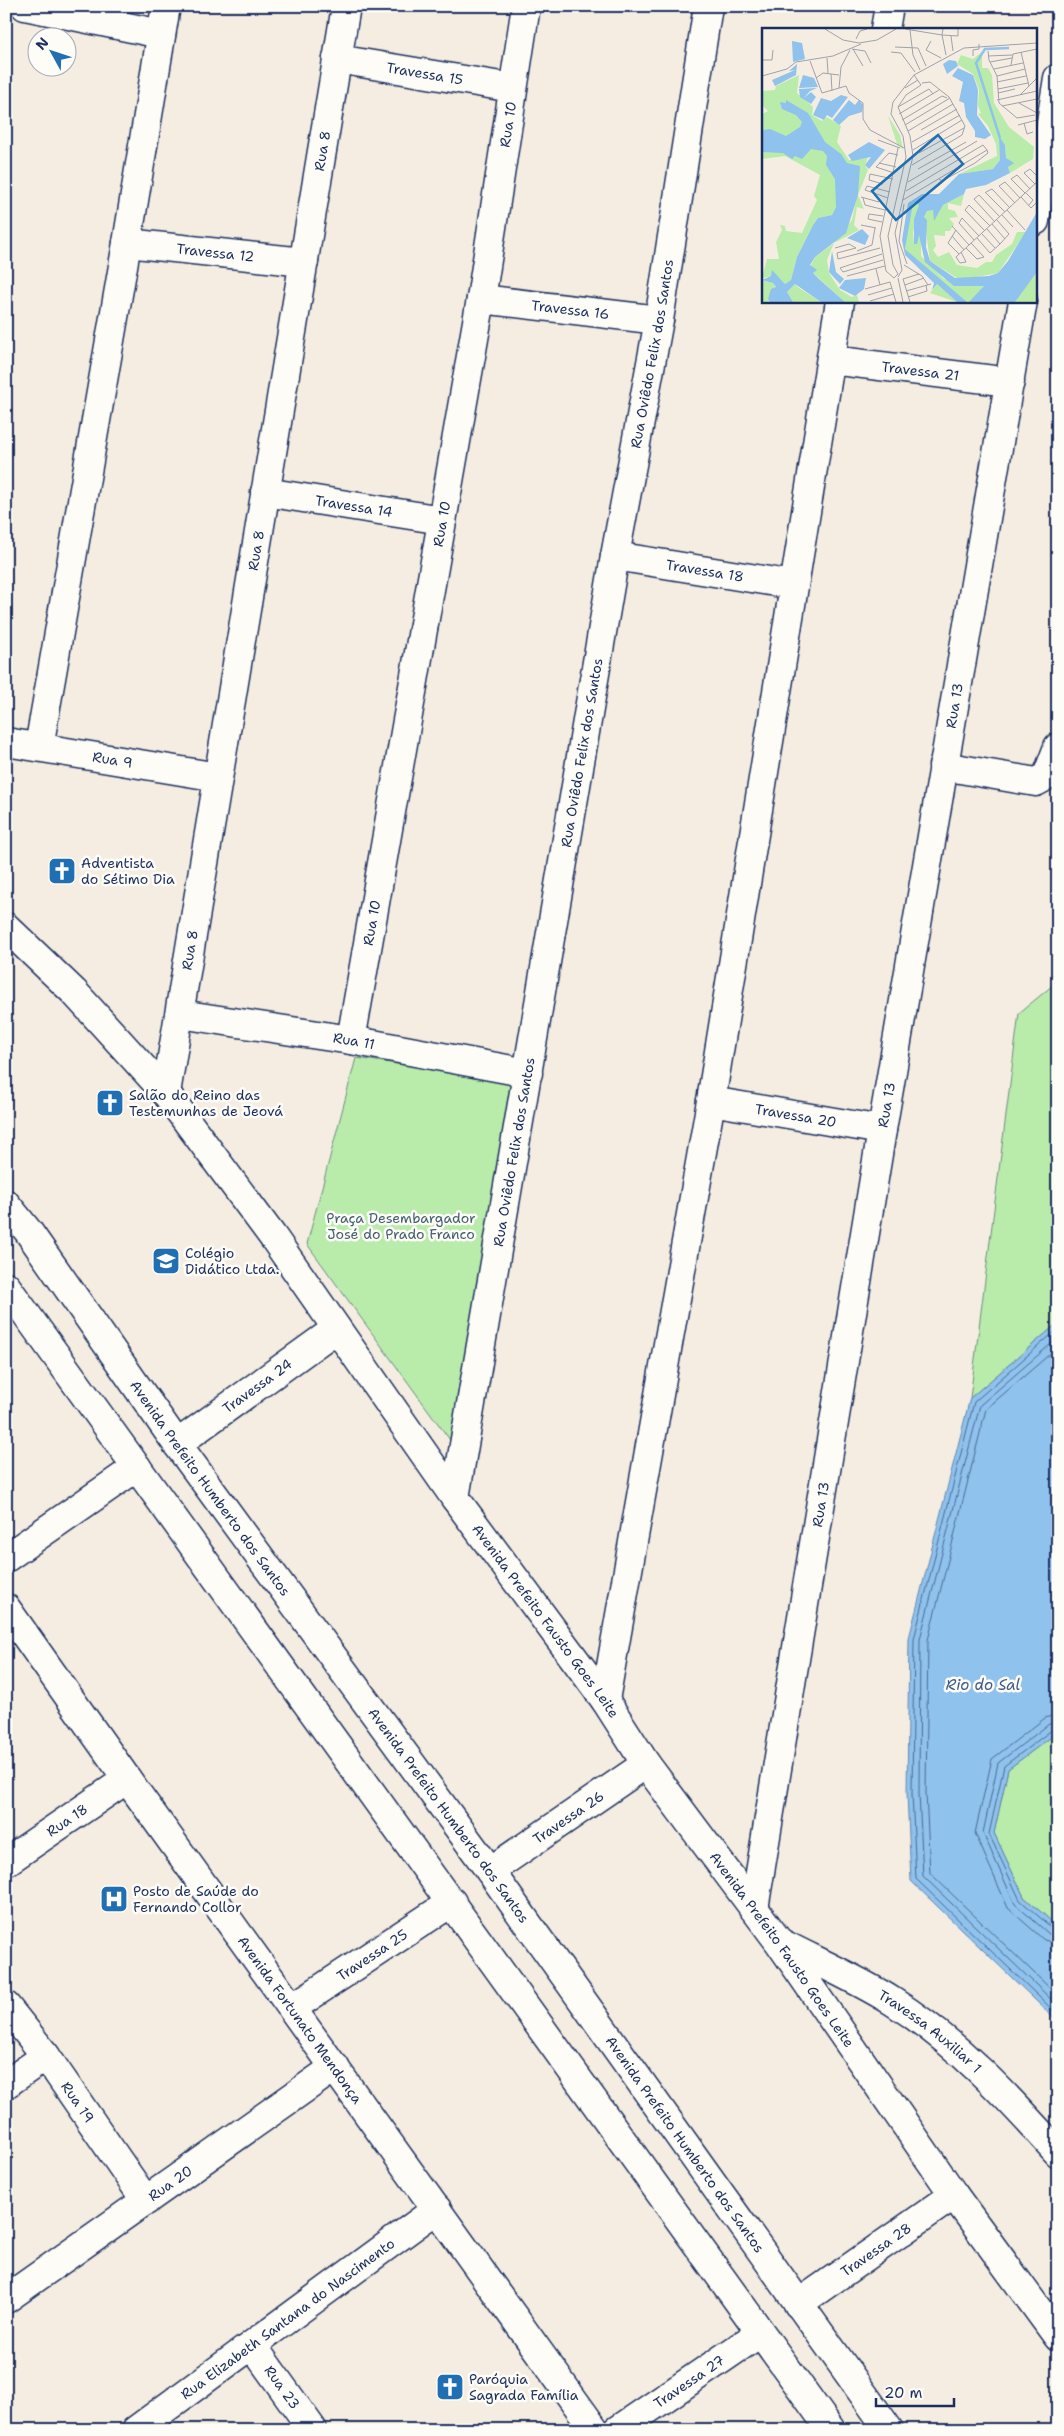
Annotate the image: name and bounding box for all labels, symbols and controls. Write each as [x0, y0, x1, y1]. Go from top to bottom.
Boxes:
north arrow [28, 28, 78, 78]
inset map [762, 28, 1036, 302]
text: N [32, 34, 53, 54]
street label: Travessa 15 [385, 58, 464, 89]
street label: Rua 10 [495, 100, 520, 149]
street label: Rua 8 [310, 129, 334, 172]
street label: Travessa 12 [176, 239, 255, 266]
street label: Rua Oviêdo Felix dos Santos [626, 258, 677, 450]
street label: Travessa 16 [530, 296, 610, 323]
street label: Travessa 21 [880, 357, 960, 385]
street label: Travessa 14 [314, 491, 394, 521]
street label: Rua 10 [429, 500, 454, 548]
street label: Rua 8 [244, 529, 268, 572]
street label: Travessa 18 [665, 555, 745, 586]
street label: Rua Oviêdo Felix dos Santos [557, 657, 607, 849]
street label: Rua 13 [941, 681, 967, 730]
street label: Rua 9 [91, 747, 134, 772]
place label: Adventista do Sétimo Dia [81, 854, 175, 888]
church icon: Adventista do Sétimo Dia [47, 856, 77, 886]
street label: Rua 10 [359, 899, 384, 947]
street label: Rua 8 [177, 928, 202, 971]
street label: Rua 11 [332, 1028, 376, 1053]
street label: Rua Oviêdo Felix dos Santos [489, 1056, 539, 1248]
street label: Rua 13 [874, 1081, 899, 1129]
place label: Salão do Reino das Testemunhas de Jeová [129, 1086, 283, 1120]
church icon: Salão do Reino das Testemunhas de Jeová [95, 1088, 125, 1118]
street label: Travessa 20 [754, 1100, 838, 1131]
park label: Praça Desembargador José do Prado Franco [326, 1209, 476, 1243]
place label: Colégio Didático Ltda. [185, 1244, 279, 1278]
school or university icon: Colégio Didático Ltda. [151, 1246, 181, 1276]
street label: Travessa 24 [219, 1355, 296, 1417]
street label: Avenida Prefeito Humberto dos Santos [126, 1377, 294, 1600]
street label: Rua 13 [808, 1480, 833, 1528]
street label: Avenida Prefeito Fausto Goes Leite [468, 1520, 623, 1721]
water label: Rio do Sal [946, 1675, 1021, 1695]
street label: Avenida Prefeito Humberto dos Santos [364, 1704, 533, 1927]
street label: Travessa 26 [529, 1787, 607, 1848]
street label: Rua 18 [43, 1800, 91, 1841]
street label: Avenida Prefeito Fausto Goes Leite [706, 1848, 858, 2051]
place label: Posto de Saúde do Fernando Collor [133, 1882, 259, 1916]
hospital icon: Posto de Saúde do Fernando Collor [99, 1884, 129, 1914]
street label: Travessa 25 [333, 1925, 411, 1985]
street label: Avenida Fortunato Mendonça [234, 1932, 367, 2107]
street label: Travessa Auxiliar 1 [875, 1986, 986, 2077]
street label: Avenida Prefeito Humberto dos Santos [602, 2032, 769, 2256]
street label: Rua 19 [57, 2078, 98, 2126]
street label: Rua 20 [145, 2161, 196, 2205]
street label: Travessa 28 [837, 2219, 915, 2281]
street label: Rua Elizabeth Santana do Nascimento [177, 2234, 398, 2403]
street label: Travessa 27 [650, 2351, 728, 2412]
street label: Rua 23 [261, 2362, 304, 2413]
place label: Paróquia Sagrada Família [469, 2370, 579, 2404]
church icon: Paróquia Sagrada Família [435, 2372, 465, 2402]
scale bar [876, 2376, 954, 2408]
text: 20 m [884, 2383, 923, 2403]

